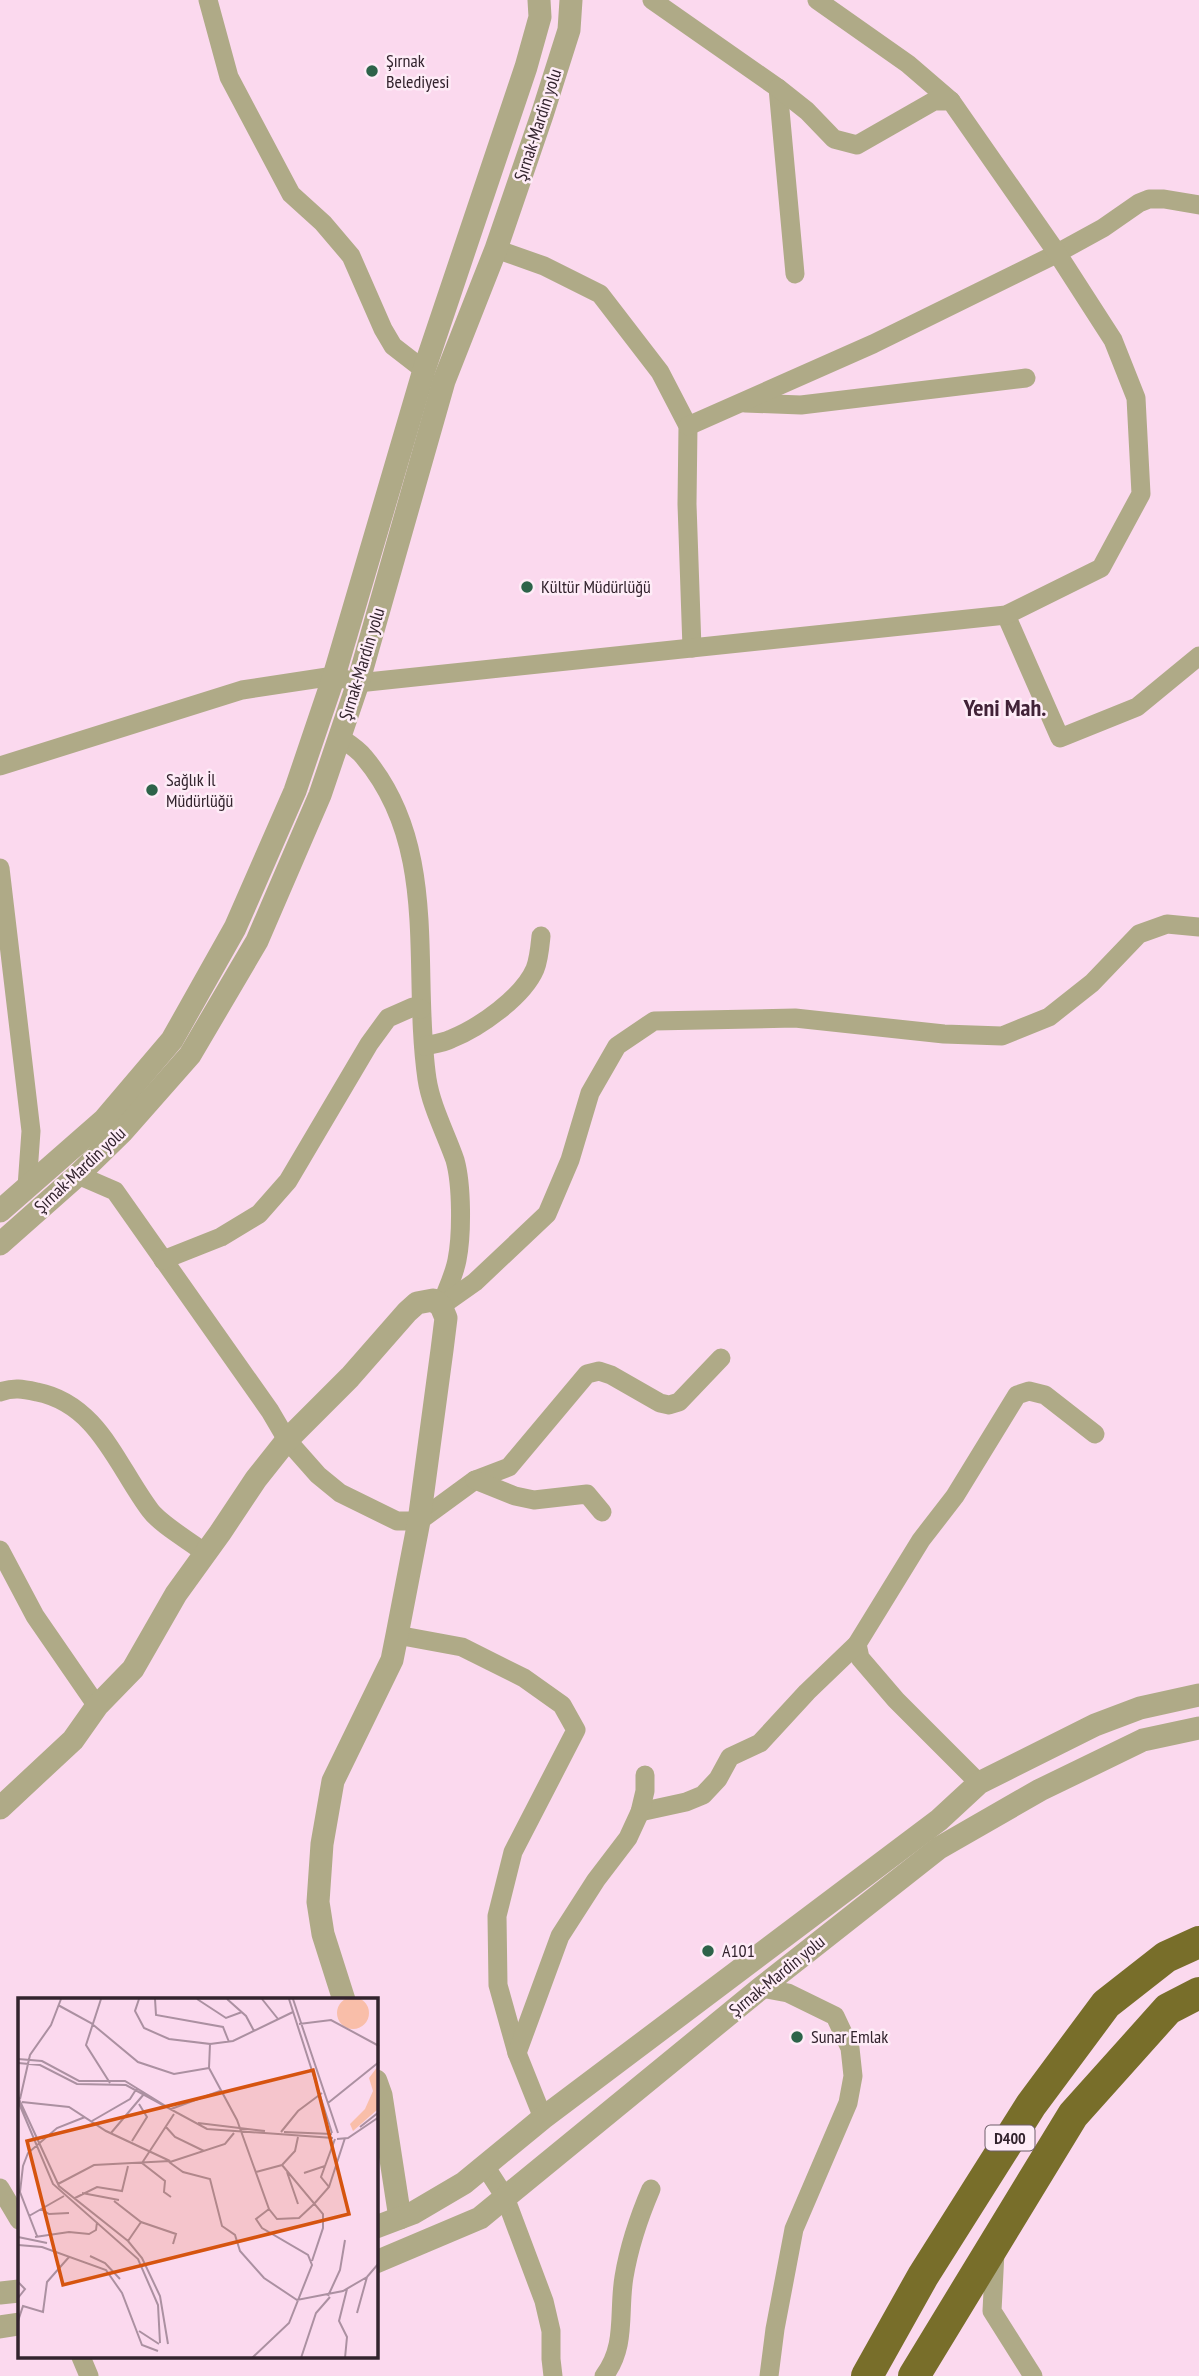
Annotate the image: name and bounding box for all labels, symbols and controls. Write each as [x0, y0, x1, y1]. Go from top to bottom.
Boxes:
place label: Şırnak Belediyesi [386, 49, 449, 93]
marker: Şırnak Belediyesi [364, 63, 380, 79]
street label: Şırnak-Mardin yolu [509, 66, 566, 184]
place label: Kültür Müdürlüğü [541, 575, 651, 598]
marker: Kültür Müdürlüğü [519, 579, 535, 595]
street label: Şırnak-Mardin yolu [333, 605, 390, 723]
district label: Yeni Mah. [963, 692, 1046, 723]
place label: Sağlık İl Müdürlüğü [166, 768, 233, 812]
marker: Sağlık İl Müdürlüğü [144, 782, 160, 798]
street label: Şırnak-Mardin yolu [29, 1121, 130, 1218]
street label: Şırnak-Mardin yolu [724, 1930, 829, 2021]
place label: A101 [722, 1939, 755, 1962]
marker: A101 [700, 1943, 716, 1959]
inset map [18, 1998, 378, 2358]
place label: Sunar Emlak [811, 2025, 888, 2048]
marker: Sunar Emlak [789, 2029, 805, 2045]
road number: D400 [986, 2126, 1034, 2150]

